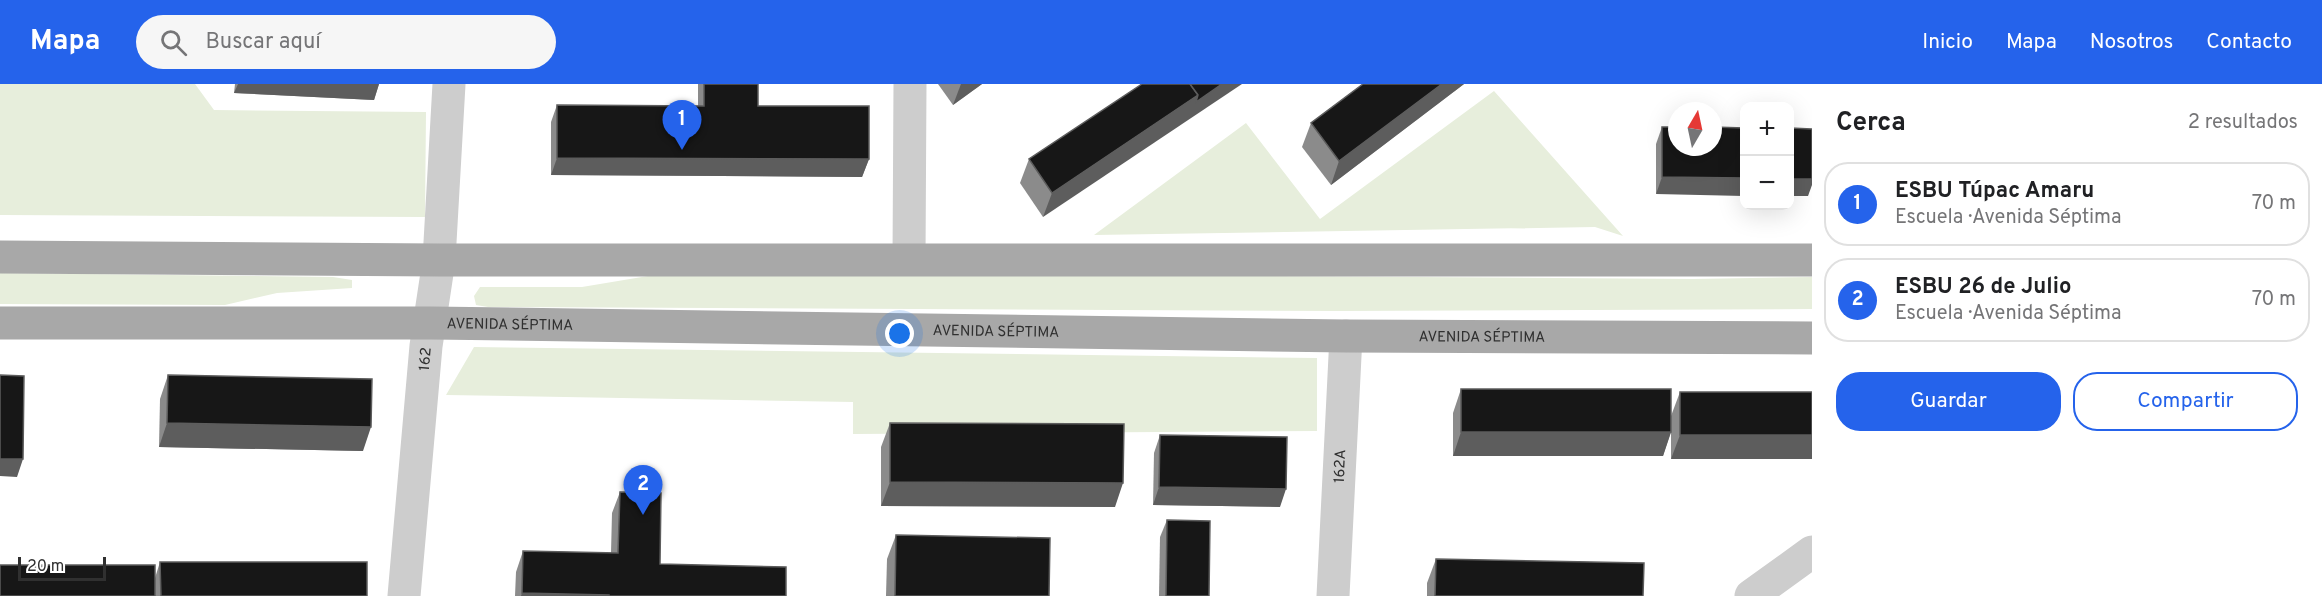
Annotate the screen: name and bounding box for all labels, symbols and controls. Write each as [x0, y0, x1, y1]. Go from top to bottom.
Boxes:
search box [136, 15, 556, 69]
text: Mapa [30, 24, 100, 60]
icon: search [157, 26, 190, 59]
text: Buscar aquí [205, 29, 321, 56]
text: Inicio [1922, 29, 1973, 56]
text: Mapa [2006, 29, 2057, 56]
text: Nosotros [2090, 29, 2173, 56]
text: Contacto [2206, 29, 2292, 56]
pin: 1 [662, 100, 702, 150]
north arrow [1668, 102, 1722, 156]
map controls [1740, 102, 1794, 210]
button: + [1740, 102, 1794, 156]
text: Cerca [1836, 107, 1906, 140]
text: 2 resultados [2188, 110, 2298, 136]
button: − [1740, 156, 1794, 210]
text: ESBU Túpac Amaru [1895, 178, 2094, 205]
text: 1 [1854, 191, 1862, 217]
text: 70 m [2252, 191, 2296, 217]
text: Escuela · Avenida Séptima [1895, 205, 2122, 231]
text: ESBU 26 de Julio [1895, 274, 2071, 301]
text: 2 [1851, 287, 1864, 313]
text: 70 m [2252, 287, 2296, 313]
text: Escuela · Avenida Séptima [1895, 301, 2122, 327]
street label: AVENIDA SÉPTIMA [447, 315, 573, 336]
your location [885, 319, 914, 348]
street label: AVENIDA SÉPTIMA [932, 322, 1059, 343]
street label: AVENIDA SÉPTIMA [1419, 328, 1545, 348]
street label: 162 [416, 346, 437, 372]
button: Guardar [1836, 372, 2061, 431]
button: Compartir [2073, 372, 2298, 431]
street label: 162A [1331, 449, 1351, 484]
pin: 2 [624, 466, 662, 515]
scale bar [18, 554, 106, 582]
text: 20 m [27, 557, 64, 577]

